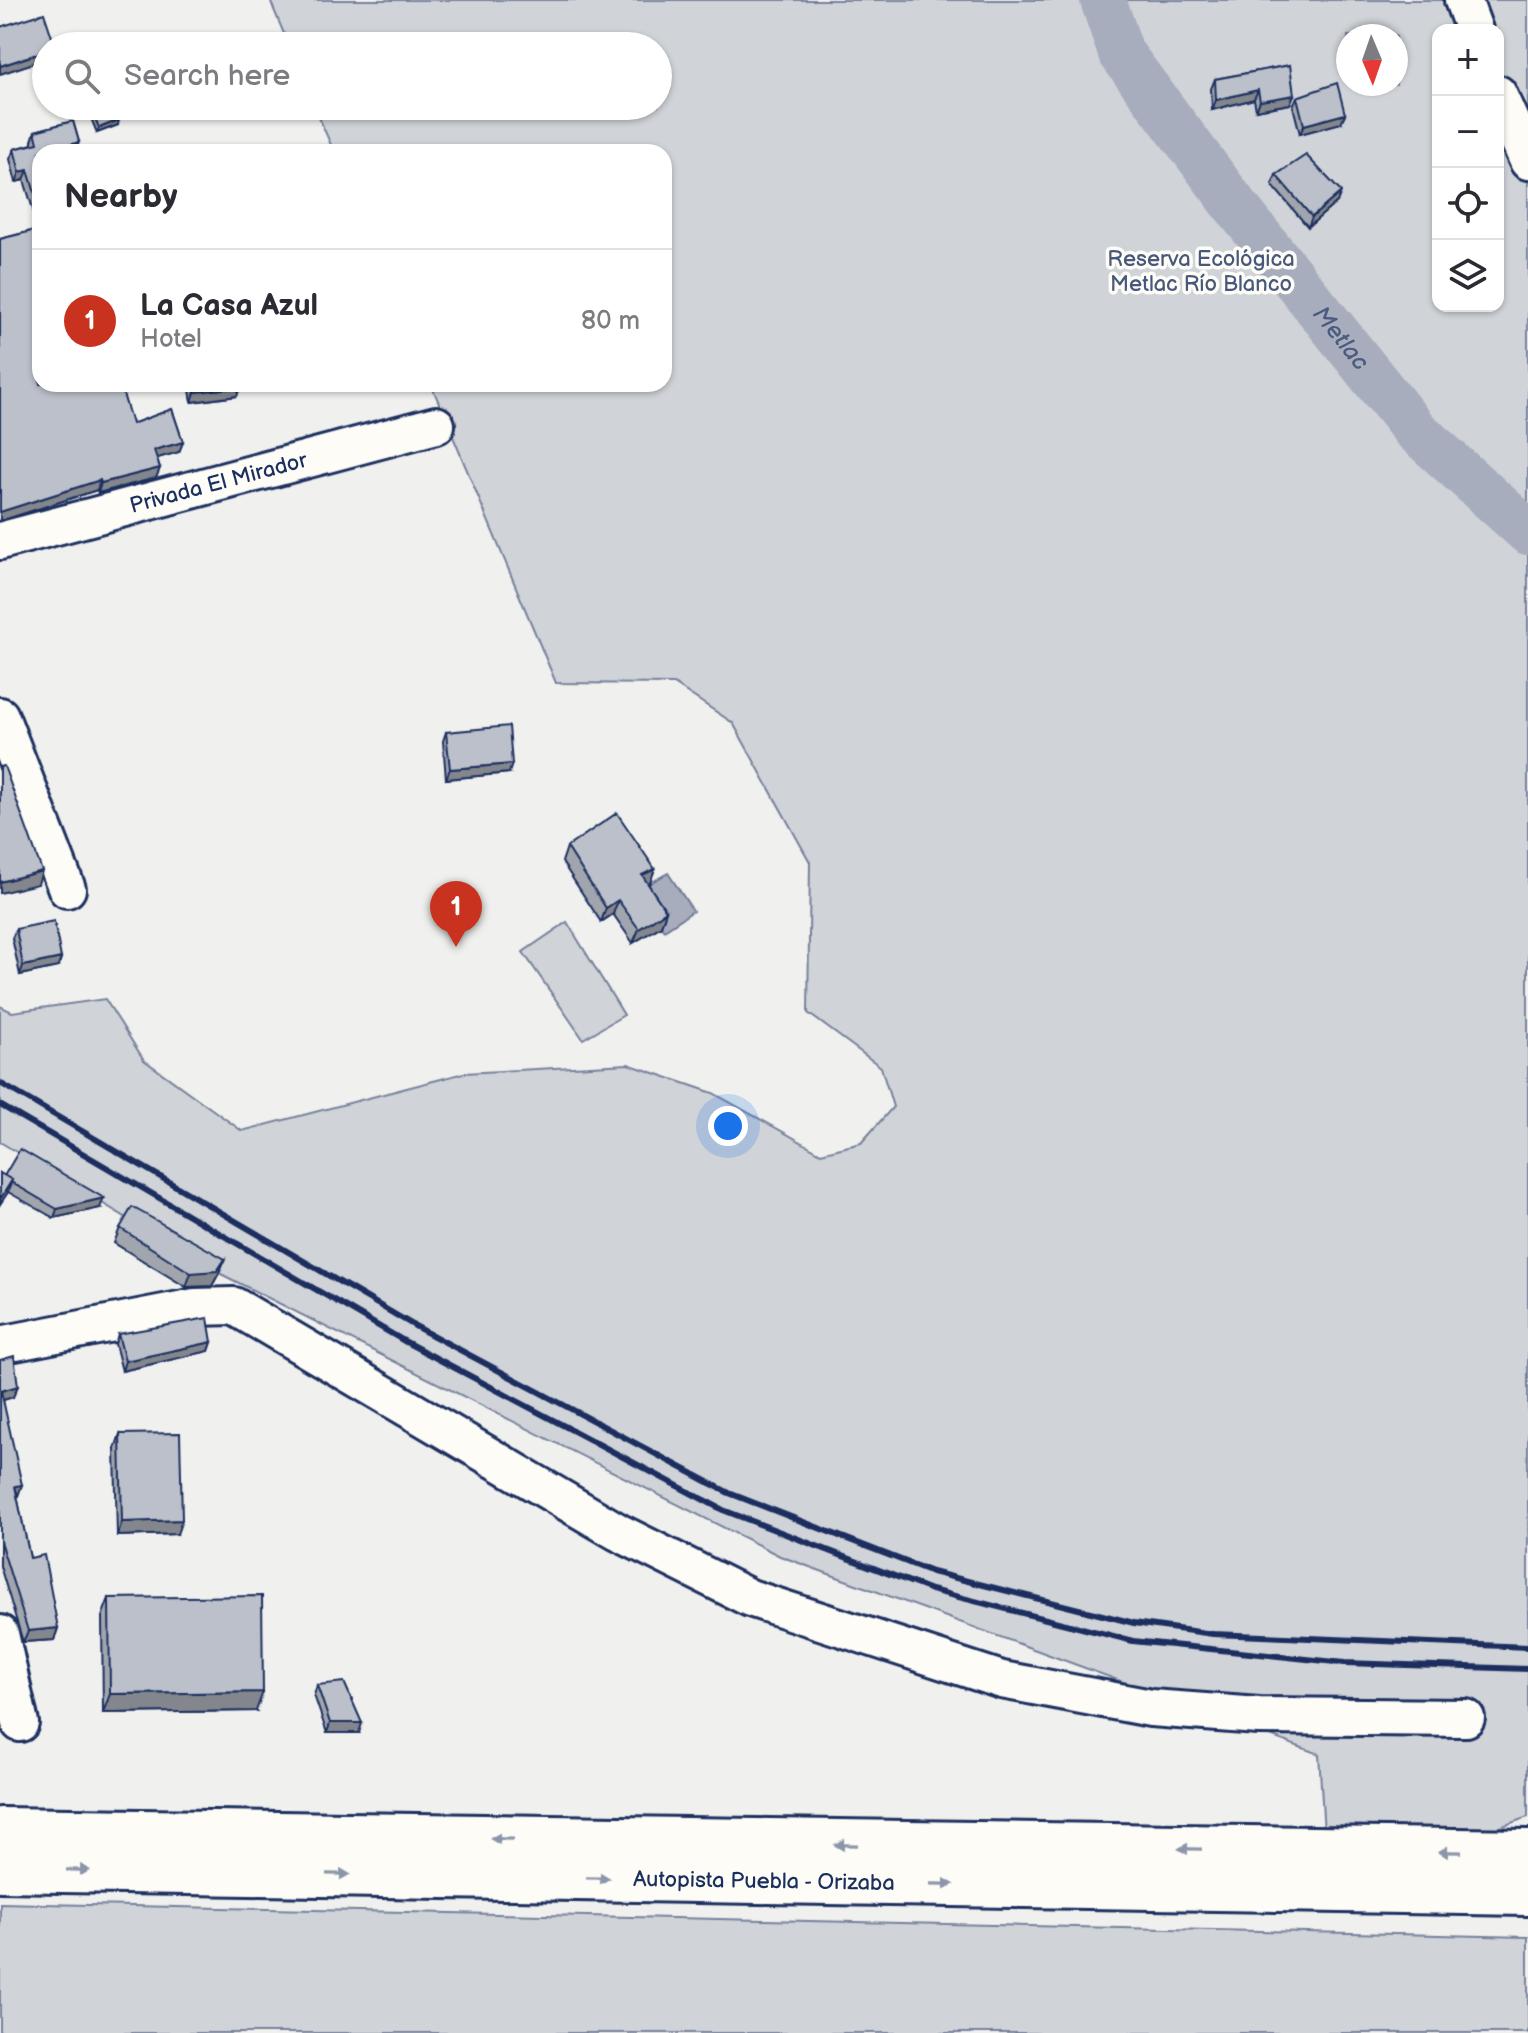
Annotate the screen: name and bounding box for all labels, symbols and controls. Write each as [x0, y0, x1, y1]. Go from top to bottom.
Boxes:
north arrow [1336, 24, 1408, 96]
map controls [1432, 24, 1504, 312]
button: + [1432, 24, 1504, 96]
search box [32, 32, 672, 120]
icon: search [60, 54, 104, 98]
text: Search here [124, 58, 290, 94]
button: − [1432, 96, 1504, 168]
button: locate [1432, 168, 1504, 240]
text: Nearby [64, 176, 178, 217]
button: layers [1432, 240, 1504, 312]
park label: Reserva Ecológica Metlac Río Blanco [1107, 246, 1295, 298]
text: La Casa Azul [140, 288, 318, 324]
water label: Metlac [1307, 300, 1376, 376]
text: 1 [85, 306, 95, 337]
text: 80 m [581, 306, 640, 337]
text: Hotel [140, 324, 202, 355]
street label: Privada El Mirador [127, 446, 311, 519]
pin: 1 [430, 881, 482, 947]
your location [708, 1106, 748, 1146]
one-way arrow [489, 1833, 514, 1845]
one-way arrow [833, 1839, 858, 1851]
one-way arrow [1177, 1843, 1202, 1855]
one-way arrow [1437, 1845, 1462, 1858]
one-way arrow [66, 1864, 91, 1876]
street label: Autopista Puebla - Orizaba [633, 1865, 895, 1897]
one-way arrow [326, 1868, 351, 1880]
one-way arrow [586, 1872, 611, 1884]
one-way arrow [930, 1877, 955, 1890]

